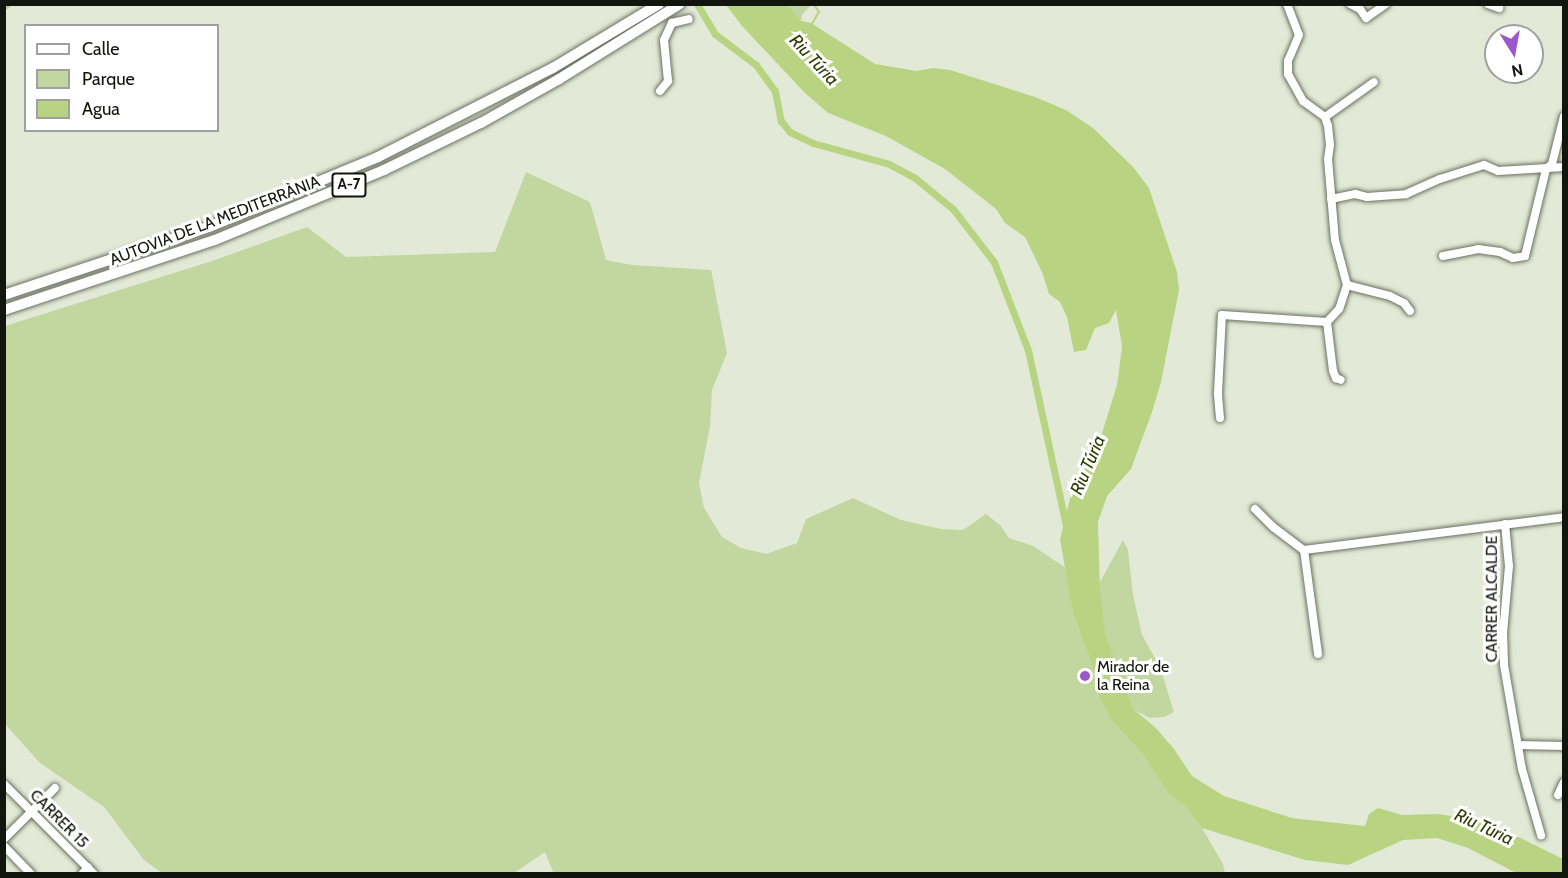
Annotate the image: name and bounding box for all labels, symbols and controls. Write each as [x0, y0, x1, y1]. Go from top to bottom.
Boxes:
legend [24, 24, 219, 132]
north arrow [1484, 24, 1544, 84]
water label: Riu Túria [785, 30, 843, 90]
text: Calle [82, 38, 119, 60]
text: N [1510, 60, 1525, 81]
text: Parque [82, 68, 135, 90]
text: Agua [82, 98, 120, 120]
street label: AUTOVIA DE LA MEDITERRÀNIA [107, 172, 323, 270]
road number: A-7 [331, 173, 367, 197]
water label: Riu Túria [1066, 432, 1110, 498]
street label: CARRER ALCALDE [1482, 536, 1502, 662]
place label: Mirador de la Reina [1097, 657, 1169, 695]
marker: Mirador de la Reina [1078, 669, 1092, 683]
street label: CARRER 15 [26, 786, 92, 852]
water label: Riu Túria [1451, 804, 1517, 850]

